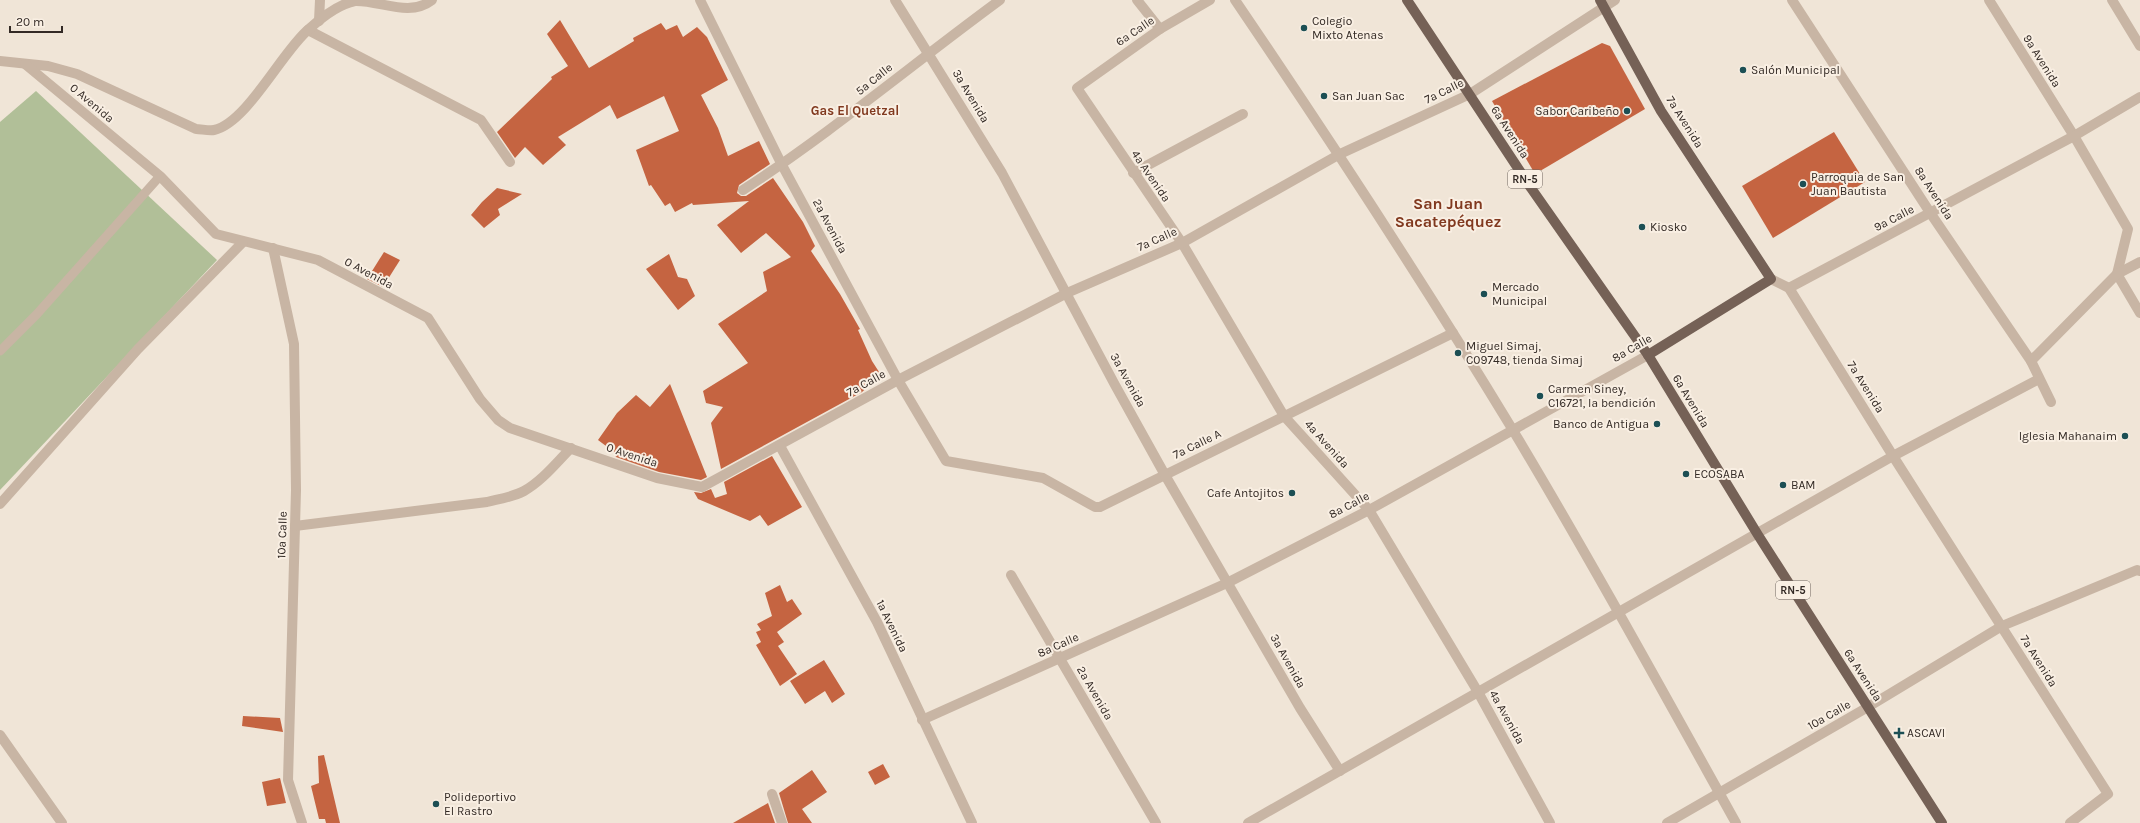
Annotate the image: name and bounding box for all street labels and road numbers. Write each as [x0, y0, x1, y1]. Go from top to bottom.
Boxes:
street label: 6a Calle [1113, 13, 1157, 49]
street label: 9a Avenida [2020, 32, 2064, 90]
street label: 5a Calle [853, 60, 895, 98]
street label: 3a Avenida [950, 67, 992, 125]
street label: 7a Calle [1422, 76, 1466, 106]
street label: 0 Avenida [67, 80, 117, 126]
street label: 7a Avenida [1664, 94, 1706, 150]
street label: 6a Avenida [1488, 103, 1532, 161]
street label: 4a Avenida [1129, 147, 1173, 205]
street label: 8a Avenida [1912, 164, 1956, 222]
road number: RN-5 [1508, 170, 1542, 188]
street label: 2a Avenida [810, 196, 850, 256]
street label: 9a Calle [1872, 202, 1916, 234]
street label: 7a Calle [1135, 224, 1179, 254]
street label: 0 Avenida [342, 254, 396, 292]
street label: 8a Calle [1610, 331, 1654, 365]
street label: 3a Avenida [1107, 350, 1149, 410]
street label: 7a Avenida [1845, 359, 1887, 415]
street label: 7a Calle [844, 367, 888, 399]
street label: 6a Avenida [1670, 372, 1712, 430]
street label: 4a Avenida [1302, 417, 1352, 471]
street label: 7a Calle A [1171, 426, 1223, 462]
street label: 0 Avenida [604, 440, 660, 470]
street label: 8a Calle [1326, 489, 1372, 521]
street label: 10a Calle [274, 511, 290, 559]
road number: RN-5 [1776, 581, 1810, 599]
street label: 1a Avenida [873, 597, 911, 655]
street label: 8a Calle [1035, 630, 1081, 660]
street label: 3a Avenida [1267, 631, 1309, 691]
street label: 7a Avenida [2018, 633, 2060, 689]
street label: 6a Avenida [1841, 646, 1885, 704]
street label: 2a Avenida [1074, 664, 1116, 722]
street label: 4a Avenida [1486, 688, 1528, 746]
street label: 10a Calle [1805, 697, 1853, 733]

